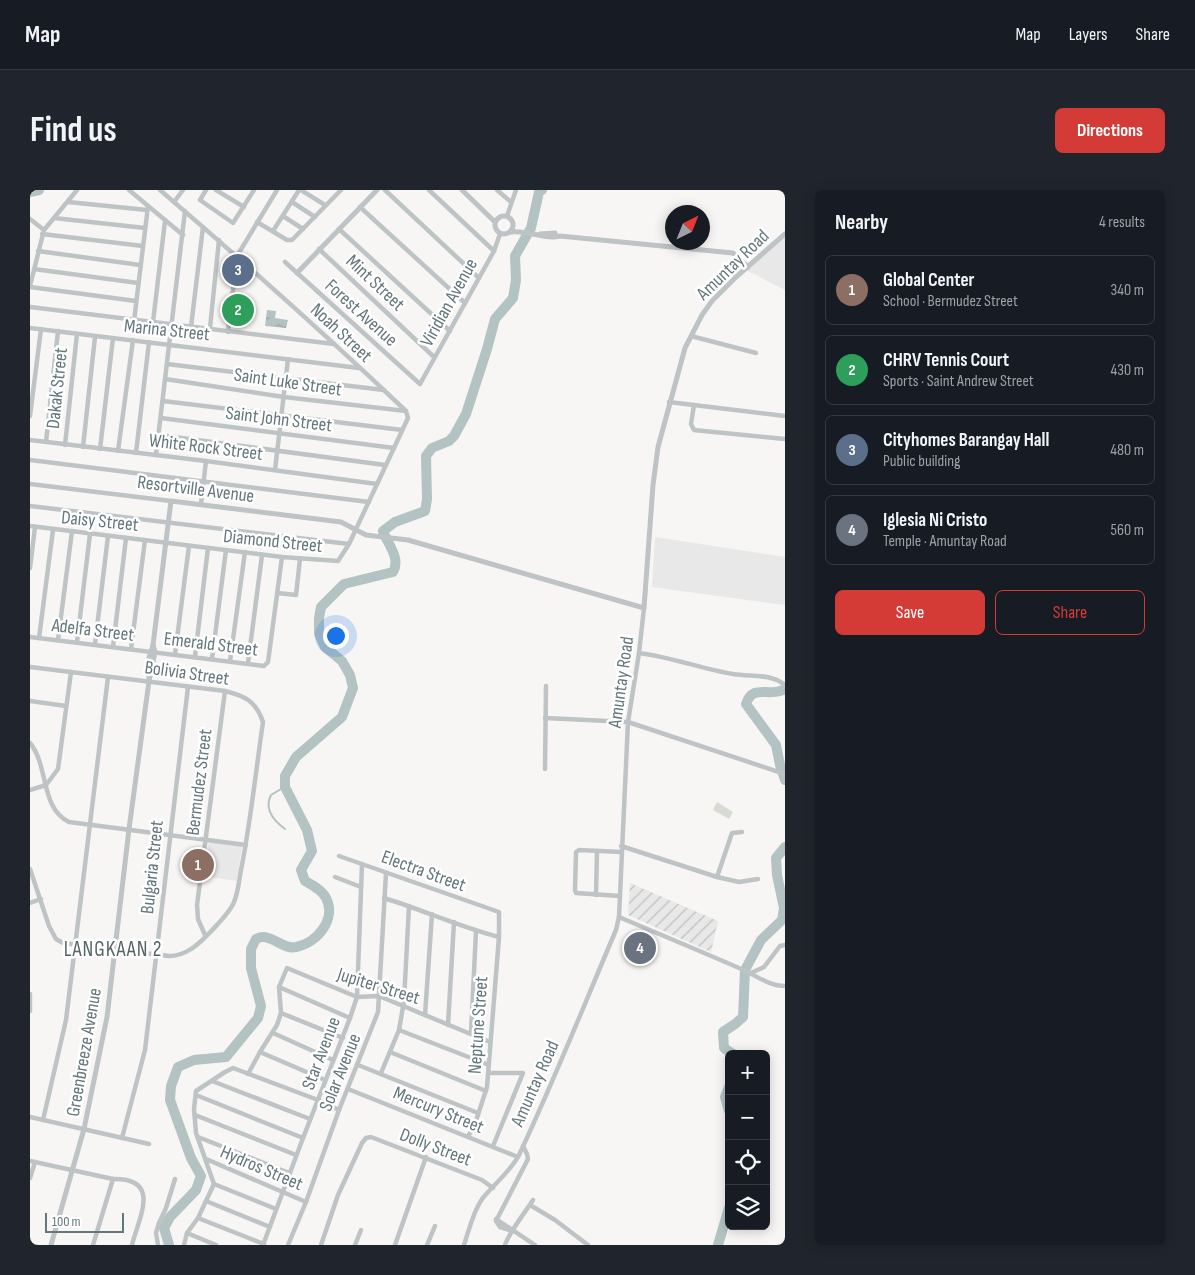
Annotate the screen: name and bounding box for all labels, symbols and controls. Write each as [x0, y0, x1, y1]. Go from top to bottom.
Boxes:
text: Map [25, 20, 60, 49]
text: Map [1016, 24, 1041, 45]
text: Layers [1069, 24, 1108, 45]
text: Share [1136, 24, 1170, 45]
button: Directions [1055, 108, 1165, 153]
text: Find us [30, 109, 117, 152]
north arrow [665, 205, 710, 250]
text: Nearby [835, 210, 888, 235]
text: 4 results [1099, 213, 1145, 232]
street label: Amuntay Road [691, 225, 774, 306]
street label: Mint Street [341, 250, 409, 316]
pin: 3 [222, 251, 254, 289]
street label: Viridian Avenue [416, 255, 483, 351]
text: Global Center [883, 269, 974, 292]
street label: Forest Avenue [320, 275, 402, 352]
text: 1 [849, 281, 855, 300]
text: 340 m [1111, 281, 1144, 300]
pin: 2 [222, 291, 254, 329]
text: School · Bermudez Street [883, 292, 1018, 311]
street label: Noah Street [305, 299, 377, 368]
street label: Marina Street [123, 315, 211, 346]
street label: Dakak Street [42, 346, 73, 430]
text: CHRV Tennis Court [883, 349, 1009, 372]
text: 2 [848, 361, 856, 380]
text: 430 m [1111, 361, 1144, 380]
street label: Saint Luke Street [232, 364, 343, 401]
text: Sports · Saint Andrew Street [883, 372, 1034, 391]
street label: Saint John Street [224, 402, 334, 437]
street label: White Rock Street [147, 429, 264, 466]
text: Cityhomes Barangay Hall [883, 429, 1049, 452]
text: 3 [848, 441, 856, 460]
text: 480 m [1110, 441, 1144, 460]
text: Public building [883, 452, 960, 471]
street label: Resortville Avenue [136, 471, 256, 508]
street label: Daisy Street [60, 506, 140, 537]
text: Iglesia Ni Cristo [883, 509, 987, 532]
text: 4 [848, 521, 856, 540]
text: 560 m [1111, 521, 1144, 540]
street label: Diamond Street [222, 525, 324, 558]
text: Temple · Amuntay Road [883, 532, 1007, 551]
button: Save [835, 590, 985, 635]
button: Share [995, 590, 1145, 635]
street label: Adelfa Street [49, 614, 135, 647]
your location [323, 623, 349, 649]
street label: Emerald Street [162, 627, 259, 662]
street label: Amuntay Road [604, 635, 639, 730]
street label: Bolivia Street [143, 656, 231, 691]
street label: Bermudez Street [182, 727, 217, 837]
street label: Bulgaria Street [136, 819, 169, 915]
pin: 1 [182, 846, 214, 884]
street label: Electra Street [378, 846, 469, 897]
pin: 4 [624, 929, 656, 967]
district label: LANGKAAN 2 [64, 937, 162, 962]
street label: Jupiter Street [334, 963, 423, 1010]
street label: Neptune Street [464, 975, 493, 1075]
street label: Greenbreeze Avenue [62, 986, 107, 1118]
street label: Star Avenue [297, 1014, 346, 1093]
street label: Solar Avenue [314, 1030, 366, 1115]
street label: Amuntay Road [506, 1037, 565, 1131]
map controls [725, 1050, 770, 1230]
button: + [725, 1050, 770, 1095]
street label: Mercury Street [390, 1082, 487, 1139]
button: − [725, 1095, 770, 1140]
street label: Dolly Street [396, 1123, 475, 1172]
button: locate [725, 1140, 770, 1185]
street label: Hydros Street [217, 1141, 306, 1196]
button: layers [725, 1185, 770, 1230]
scale bar [45, 1210, 124, 1233]
text: 100 m [52, 1213, 81, 1230]

